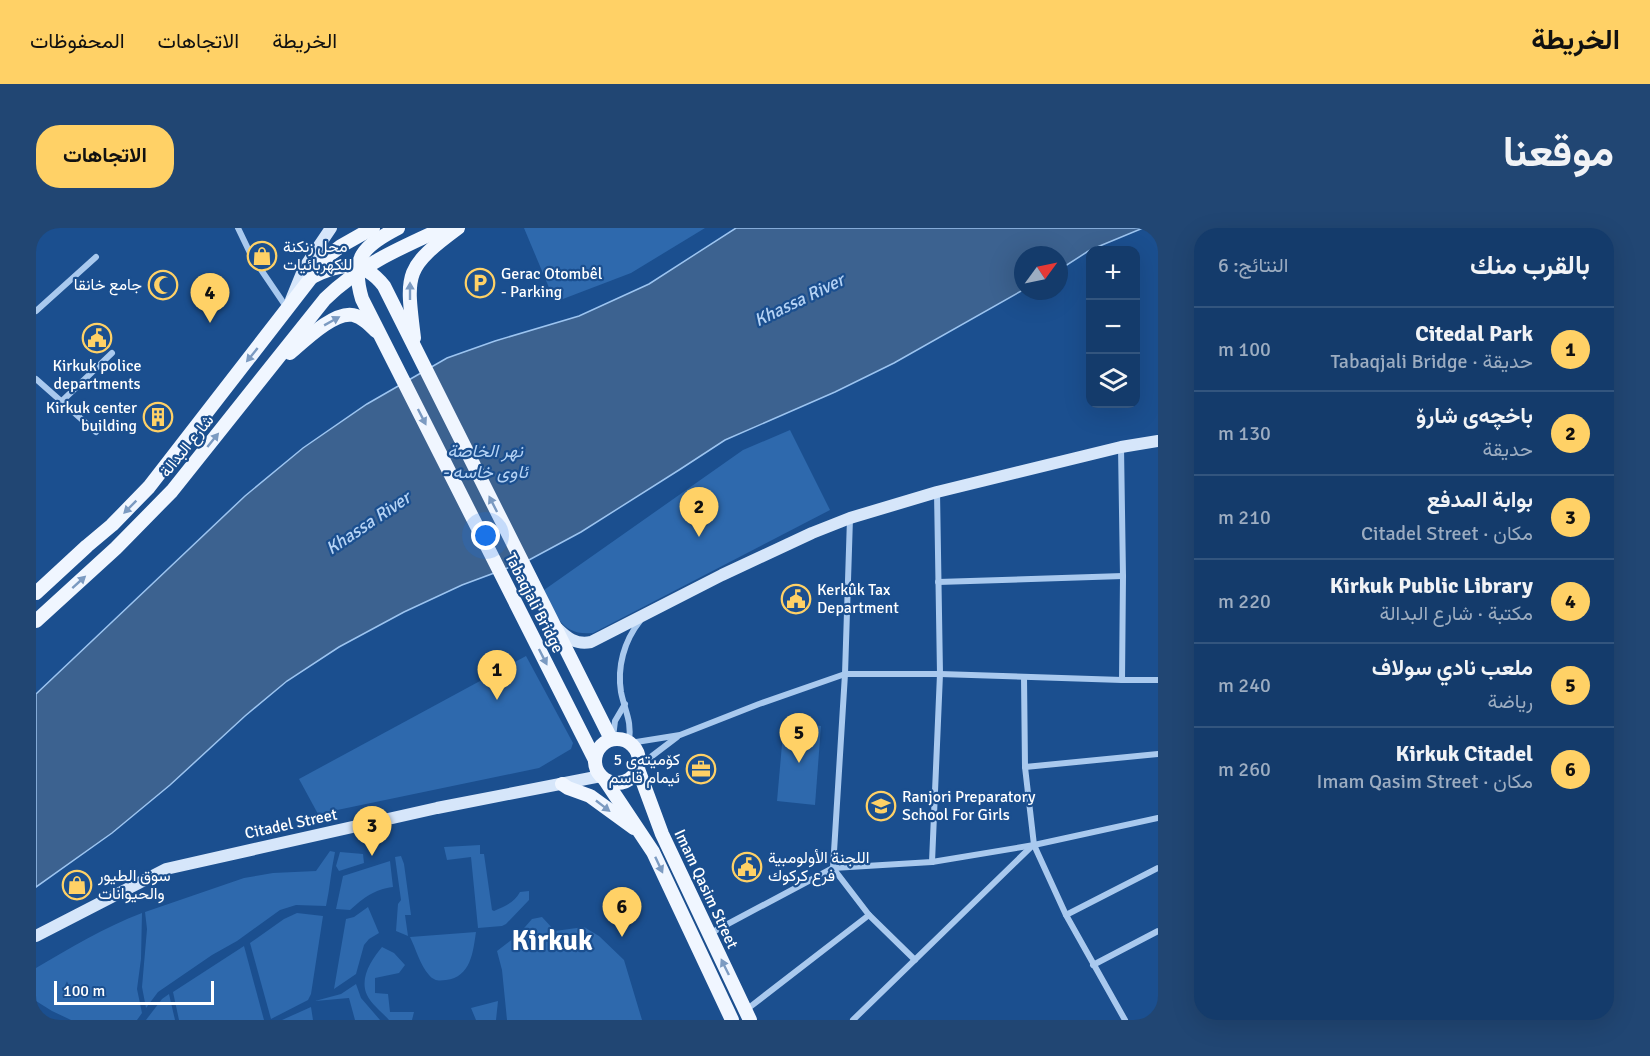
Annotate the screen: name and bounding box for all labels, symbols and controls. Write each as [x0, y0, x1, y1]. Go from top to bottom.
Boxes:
text: الخريطة [1531, 23, 1620, 57]
text: المحفوظات [30, 28, 125, 54]
text: الاتجاهات [158, 28, 239, 54]
text: الخريطة [272, 28, 337, 54]
button: الاتجاهات [36, 125, 174, 188]
text: موقعنا [1503, 127, 1614, 178]
place label: محل زنكنة للكهربائيات [283, 237, 352, 275]
shop icon: محل زنكنة للكهربائيات [246, 240, 278, 272]
north arrow [1014, 246, 1068, 300]
map controls [1086, 246, 1140, 408]
button: + [1086, 246, 1140, 300]
text: بالقرب منك [1470, 250, 1590, 282]
text: النتائج: 6 [1218, 253, 1289, 278]
place label: Gerac Otombêl - Parking [501, 264, 603, 302]
parking icon: Gerac Otombêl - Parking [464, 267, 496, 299]
water label: Khassa River [750, 268, 850, 331]
mosque icon: جامع خانقا [147, 269, 179, 301]
pin: 4 [190, 274, 230, 323]
place label: جامع خانقا [74, 275, 142, 296]
one-way arrow [405, 281, 415, 300]
button: − [1086, 300, 1140, 354]
one-way arrow [324, 316, 341, 326]
text: Citedal Park [1415, 320, 1533, 347]
public building icon: Kirkuk police departments [81, 322, 113, 354]
text: 100 m [1218, 337, 1271, 362]
text: 1 [1565, 337, 1576, 362]
one-way arrow [246, 347, 259, 363]
text: حديقة · Tabaqjali Bridge [1330, 349, 1533, 374]
button: layers [1086, 354, 1140, 408]
place label: Kirkuk police departments [52, 356, 142, 394]
place label: Kirkuk center building [46, 398, 137, 436]
building icon: Kirkuk center building [142, 401, 174, 433]
text: باخچەی شارۆ [1416, 402, 1533, 429]
one-way arrow [418, 409, 427, 426]
street label: شارع البدالة [156, 411, 219, 482]
text: 130 m [1218, 421, 1271, 446]
text: 2 [1565, 421, 1576, 446]
one-way arrow [206, 433, 219, 448]
text: حديقة [1482, 437, 1533, 462]
water label: نهر الخاصة - ئاوی خاسە [442, 440, 529, 483]
water label: Khassa River [321, 485, 417, 559]
text: بوابة المدفع [1427, 486, 1533, 513]
pin: 2 [680, 488, 718, 537]
one-way arrow [489, 495, 499, 513]
one-way arrow [124, 500, 138, 514]
text: 210 m [1218, 505, 1271, 530]
text: 3 [1565, 505, 1576, 530]
your location [471, 521, 500, 550]
text: مكان · Citadel Street [1361, 521, 1533, 546]
street label: Tabaqjali Bridge [500, 550, 568, 656]
text: Kirkuk Public Library [1330, 572, 1533, 599]
one-way arrow [72, 575, 86, 589]
place label: Kerkûk Tax Department [817, 580, 899, 618]
public building icon: Kerkûk Tax Department [780, 583, 812, 615]
text: 220 m [1218, 589, 1271, 614]
text: 4 [1565, 589, 1576, 614]
text: مكتبة · شارع البدالة [1379, 601, 1533, 626]
one-way arrow [538, 649, 548, 666]
pin: 1 [478, 650, 516, 700]
text: ملعب نادي سولاف [1372, 654, 1533, 681]
text: 240 m [1218, 673, 1271, 698]
text: 5 [1565, 673, 1576, 698]
text: رياضة [1488, 689, 1533, 714]
pin: 5 [780, 714, 819, 763]
text: Kirkuk Citadel [1396, 740, 1533, 767]
place label: کۆمیتەی 5 ئیمام قاسم [609, 750, 680, 788]
office icon: کۆمیتەی 5 ئیمام قاسم [685, 753, 717, 785]
text: 260 m [1218, 757, 1271, 782]
text: 6 [1565, 757, 1576, 782]
text: مكان · Imam Qasim Street [1317, 769, 1533, 794]
place label: Ranjori Preparatory School For Girls [902, 787, 1036, 825]
school or university icon: Ranjori Preparatory School For Girls [865, 790, 897, 822]
one-way arrow [595, 800, 611, 812]
street label: Citadel Street [243, 804, 339, 844]
pin: 3 [352, 806, 392, 856]
street label: Imam Qasim Street [670, 826, 743, 952]
place label: اللجنة الأولومبية فرع كركوك [768, 848, 869, 887]
public building icon: اللجنة الأولومبية فرع كركوك [731, 851, 763, 883]
one-way arrow [654, 856, 663, 873]
place label: سوق الطيور والحيوانات [97, 866, 171, 904]
shop icon: سوق الطيور والحيوانات [61, 869, 93, 901]
pin: 6 [602, 888, 642, 937]
district label: Kirkuk [511, 924, 593, 958]
one-way arrow [720, 959, 729, 976]
scale bar [54, 978, 214, 1006]
text: 100 m [63, 981, 105, 1001]

